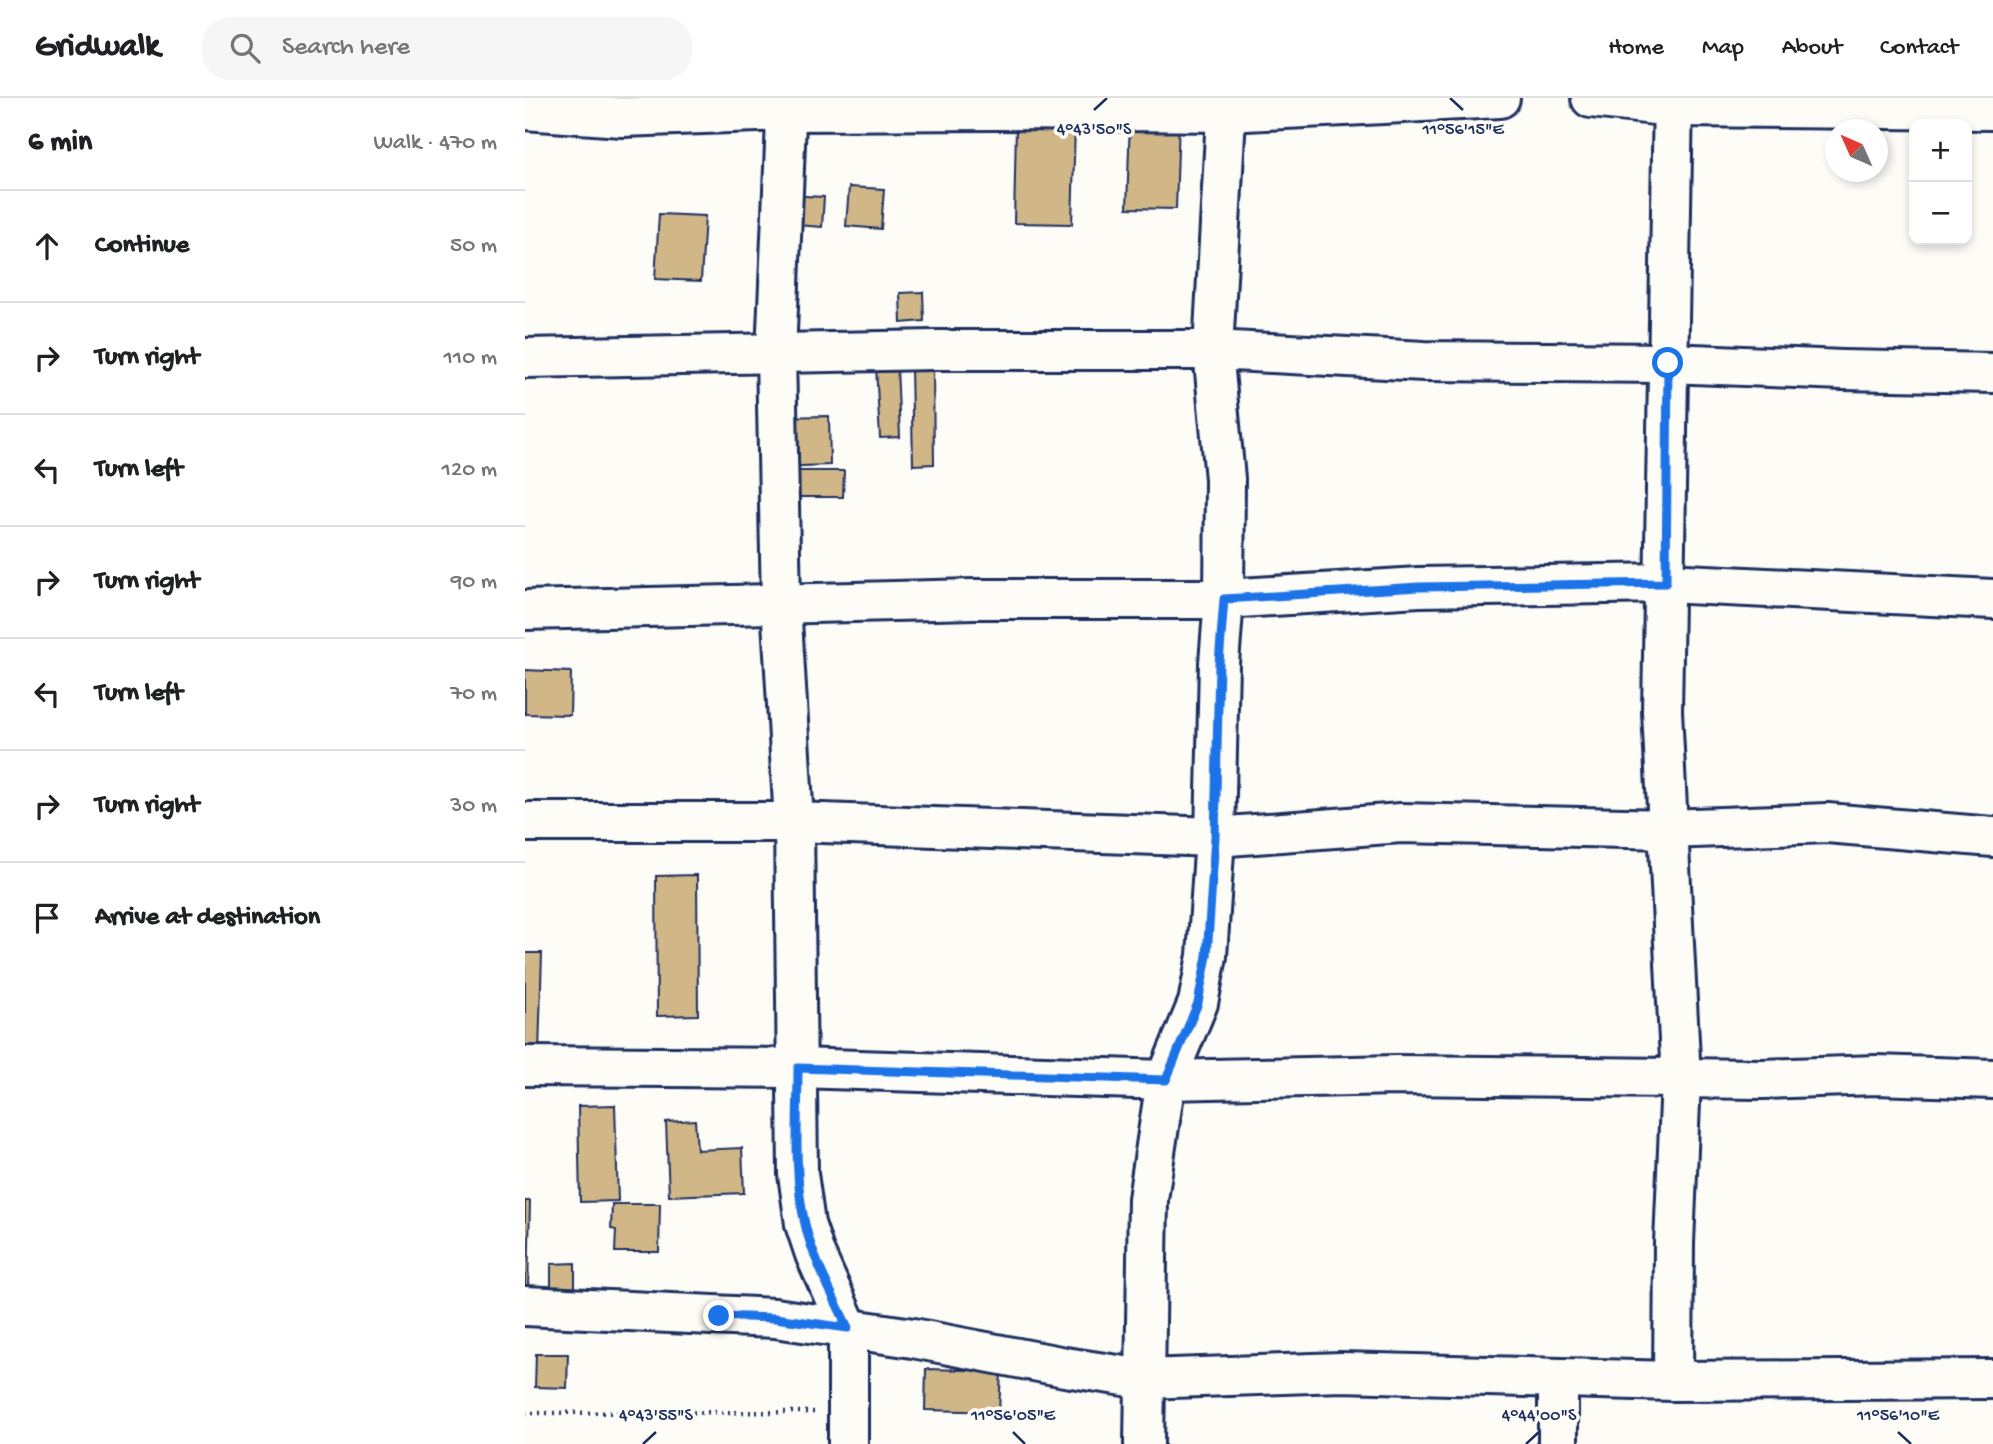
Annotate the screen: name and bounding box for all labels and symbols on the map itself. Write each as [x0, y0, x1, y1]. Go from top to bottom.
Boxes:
north arrow [1825, 119, 1888, 182]
text: 4°43'50"S [1057, 120, 1132, 141]
text: 11°56'15"E [1421, 120, 1504, 141]
route start [1652, 347, 1683, 378]
route end [703, 1300, 734, 1331]
text: 4°43'55"S [619, 1406, 694, 1427]
text: 11°56'05"E [970, 1406, 1056, 1427]
text: 4°44'00"S [1502, 1406, 1577, 1427]
text: 11°56'10"E [1856, 1406, 1940, 1427]

